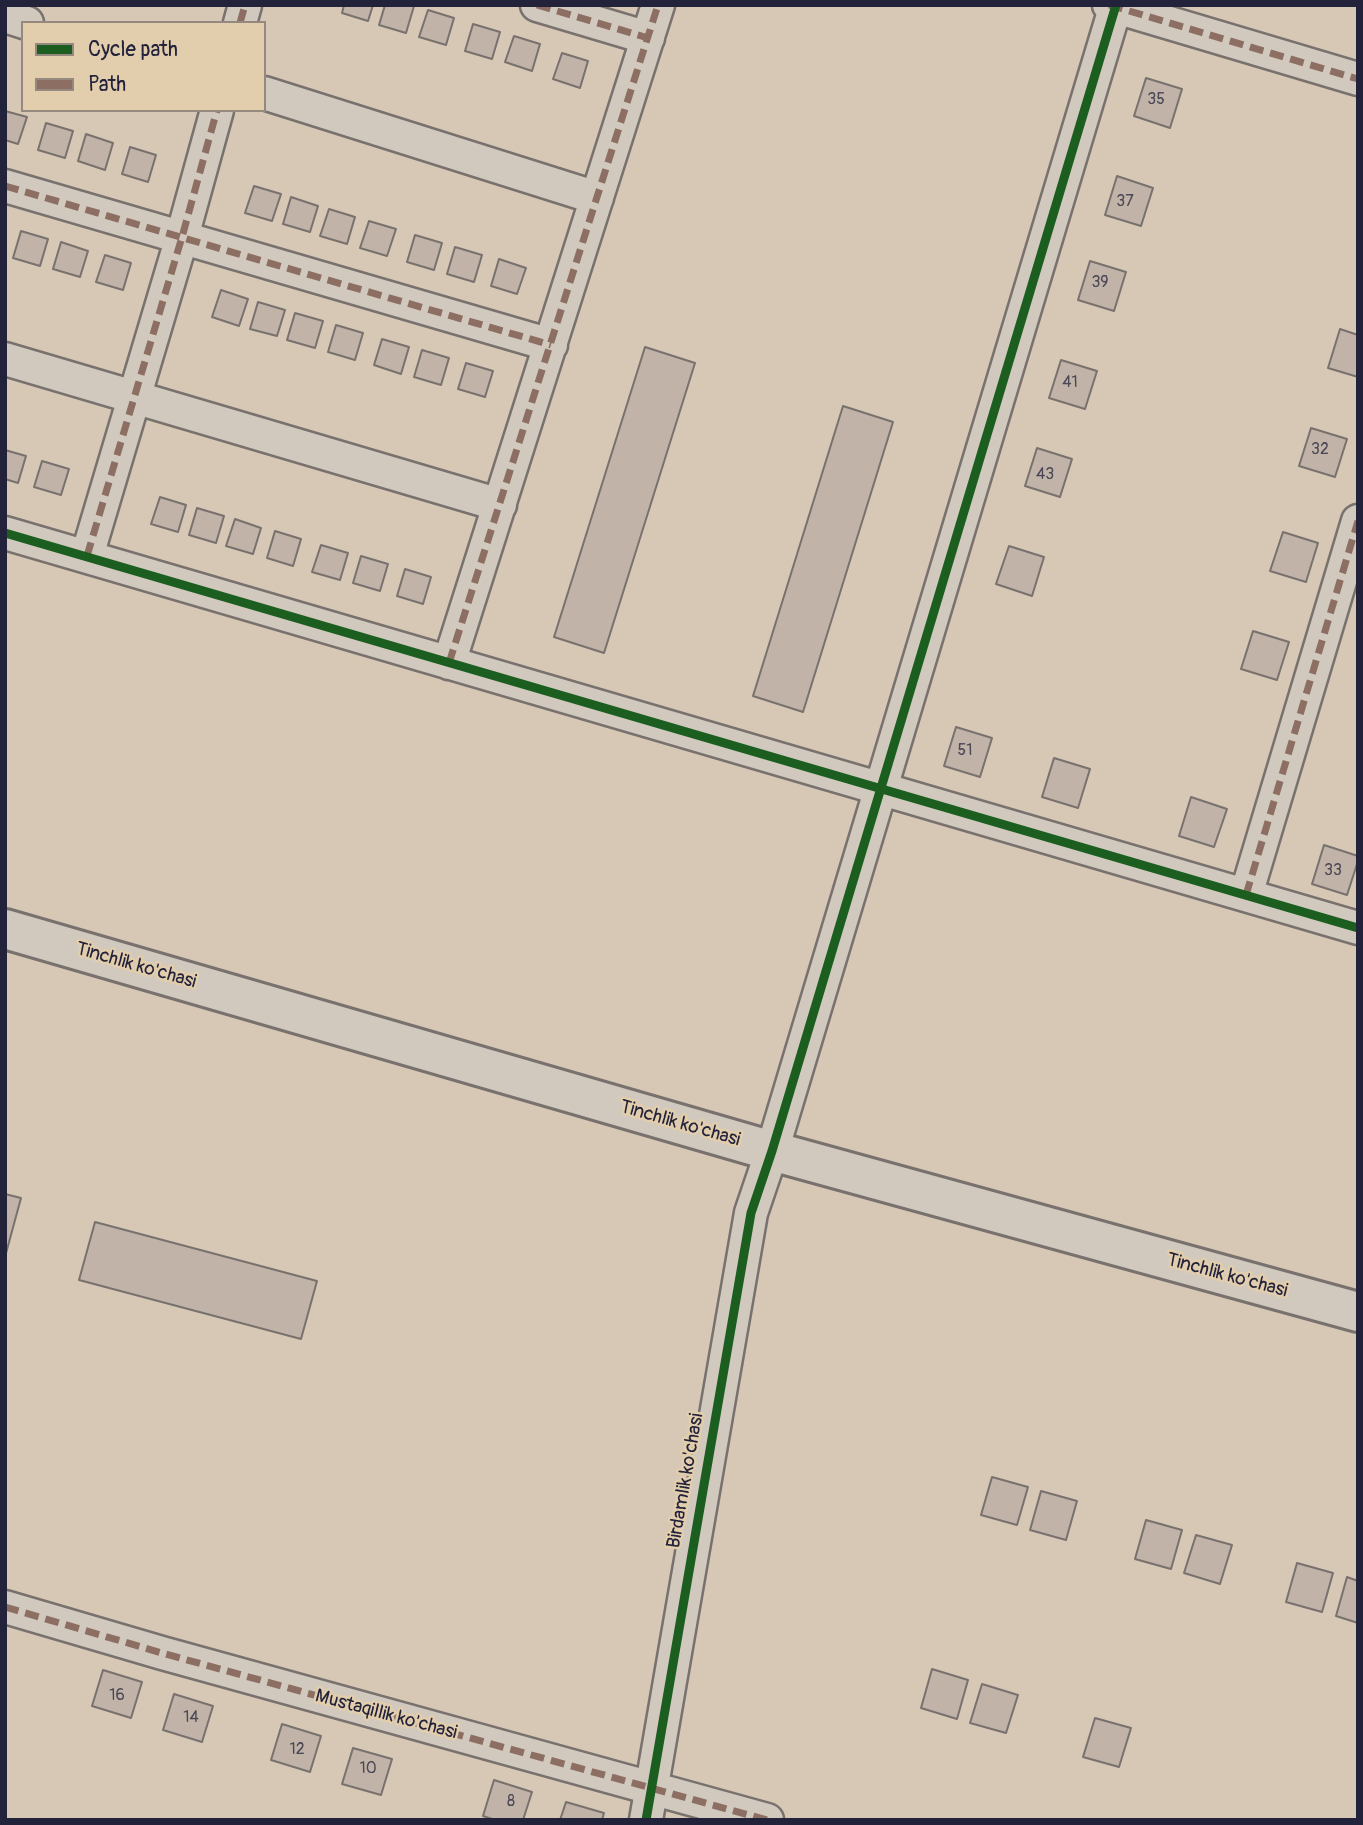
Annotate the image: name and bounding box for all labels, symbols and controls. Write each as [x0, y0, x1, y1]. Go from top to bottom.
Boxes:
legend [21, 21, 266, 112]
text: Cycle path [88, 36, 178, 63]
text: Path [88, 71, 126, 98]
house number: 35 [1147, 90, 1165, 110]
house number: 37 [1116, 192, 1134, 212]
house number: 39 [1091, 273, 1109, 293]
house number: 41 [1062, 373, 1078, 393]
house number: 32 [1311, 440, 1329, 460]
house number: 43 [1036, 465, 1054, 485]
house number: 51 [958, 741, 972, 761]
house number: 33 [1324, 861, 1342, 881]
street label: Tinchlik ko'chasi [73, 938, 199, 994]
street label: Tinchlik ko'chasi [617, 1096, 743, 1152]
street label: Tinchlik ko'chasi [1164, 1249, 1290, 1303]
street label: Birdamlik ko'chasi [663, 1412, 709, 1550]
street label: Mustaqillik ko'chasi [312, 1685, 460, 1745]
house number: 16 [109, 1686, 125, 1706]
house number: 14 [183, 1708, 199, 1728]
house number: 12 [289, 1740, 305, 1760]
house number: 10 [359, 1759, 377, 1779]
house number: 8 [507, 1792, 515, 1812]

